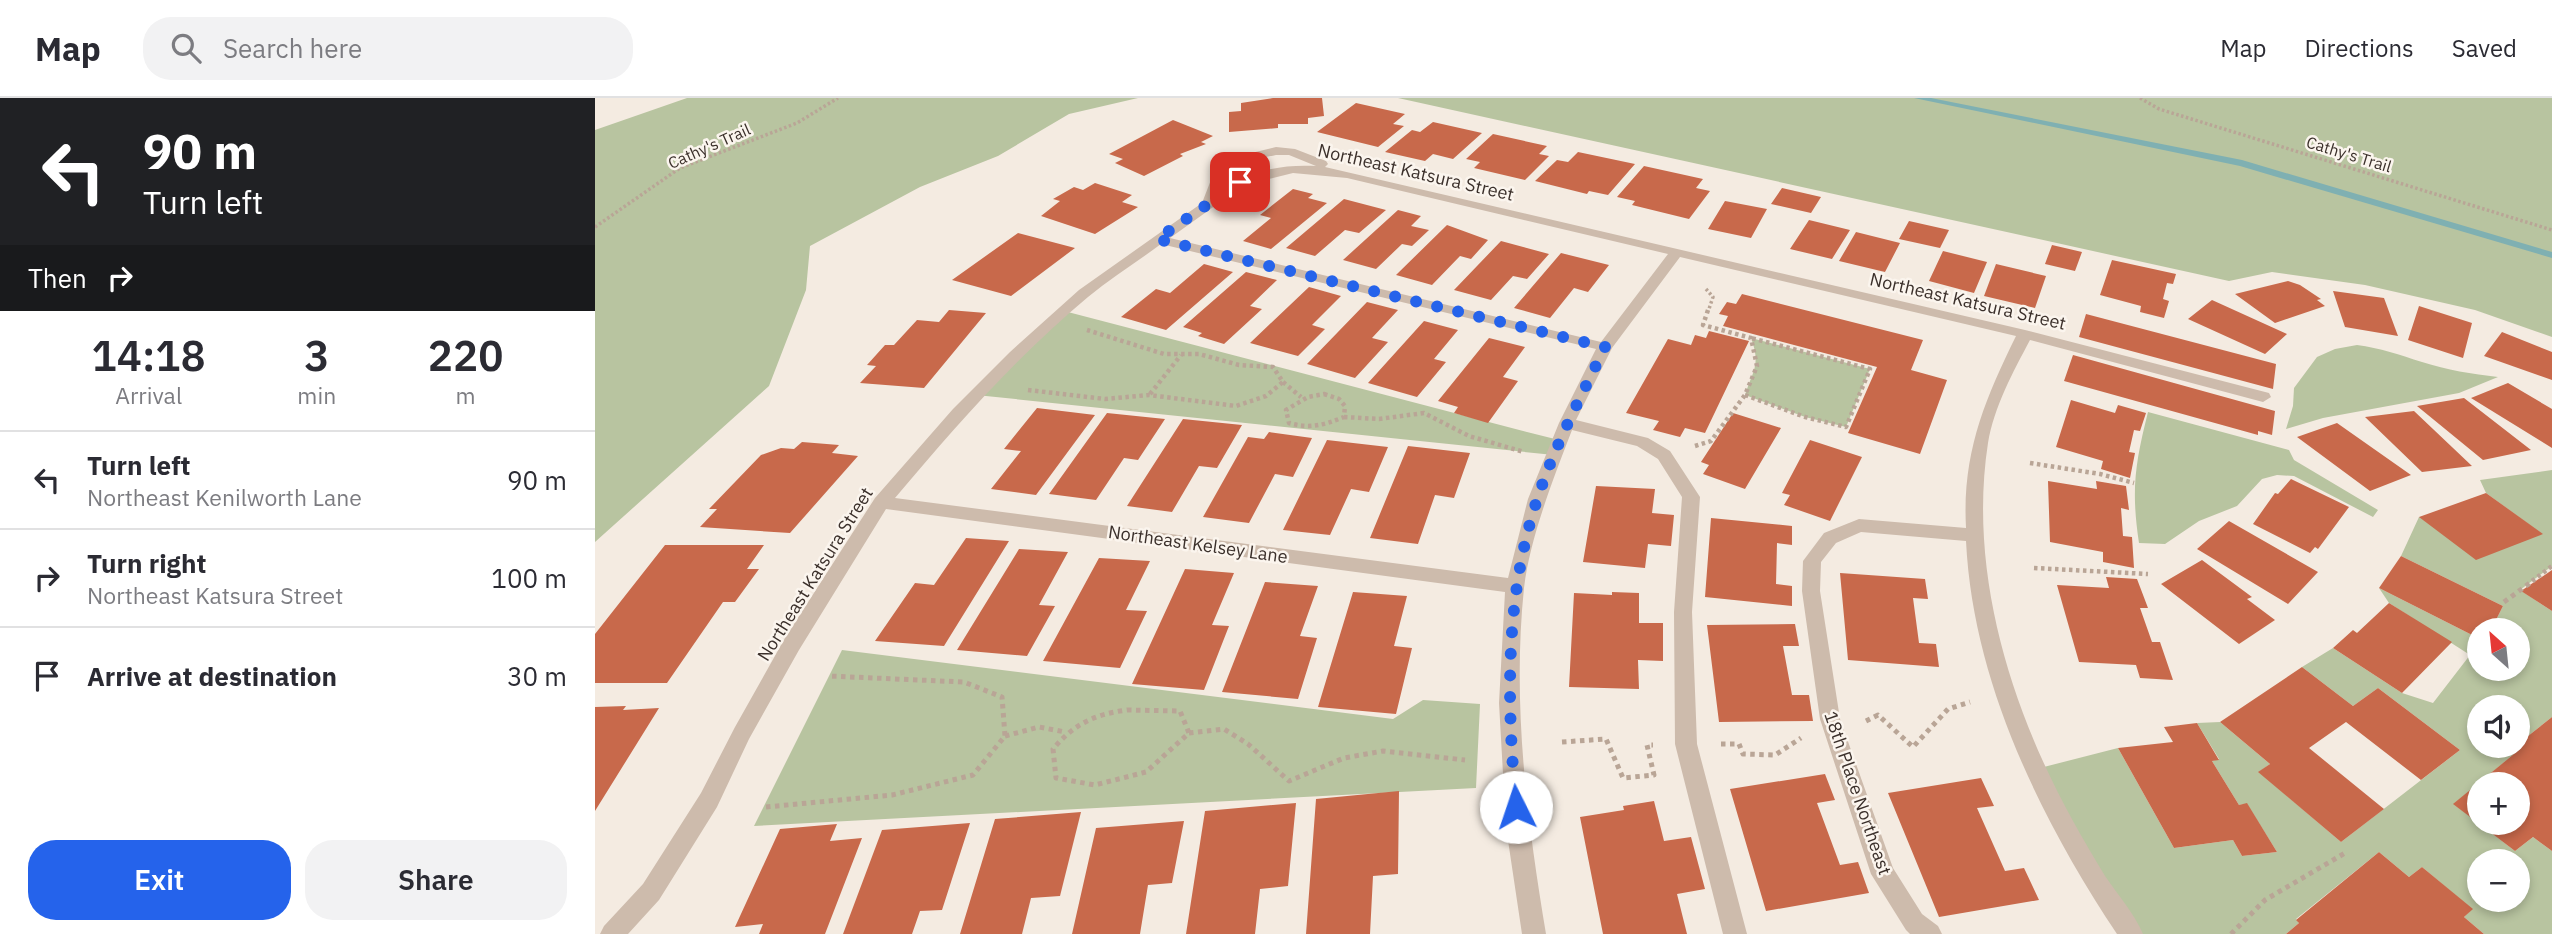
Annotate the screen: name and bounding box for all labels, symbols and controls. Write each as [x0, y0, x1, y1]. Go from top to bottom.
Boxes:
search box [143, 17, 633, 80]
text: Map [35, 27, 101, 70]
icon: search [167, 29, 205, 67]
text: Search here [223, 31, 362, 65]
text: Map [2220, 32, 2266, 64]
text: Directions [2304, 32, 2414, 64]
text: Saved [2452, 32, 2517, 64]
text: 90 m [143, 119, 257, 182]
street label: Cathy's Trail [665, 119, 753, 173]
icon: left [28, 126, 119, 217]
street label: Cathy's Trail [2304, 132, 2394, 176]
street label: Northeast Katsura Street [1316, 138, 1516, 206]
pin [1210, 152, 1270, 212]
icon: arrive [1221, 163, 1259, 201]
text: Turn left [143, 181, 263, 223]
icon: right [101, 259, 139, 297]
text: Then [28, 261, 87, 295]
street label: Northeast Katsura Street [1868, 267, 2068, 335]
text: 14:18 [92, 328, 206, 383]
text: 3 [304, 328, 329, 383]
text: 220 [428, 328, 503, 383]
text: Arrival [115, 380, 182, 410]
text: min [297, 380, 336, 410]
text: m [456, 380, 476, 410]
text: Turn left [87, 448, 190, 482]
icon: left [28, 461, 66, 499]
text: 90 m [507, 463, 567, 497]
text: Northeast Kenilworth Lane [87, 482, 362, 512]
street label: Northeast Katsura Street [752, 483, 878, 665]
street label: Northeast Kelsey Lane [1107, 520, 1289, 568]
text: Turn right [87, 546, 206, 580]
icon: right [28, 559, 66, 597]
text: 100 m [491, 561, 567, 595]
text: Northeast Katsura Street [87, 580, 343, 610]
north arrow [2467, 618, 2531, 681]
map controls [2467, 618, 2530, 912]
icon: arrive [28, 657, 66, 695]
text: Arrive at destination [87, 659, 337, 693]
text: 30 m [507, 659, 567, 693]
button: sound [2467, 695, 2530, 758]
street label: 18th Place Northeast [1819, 708, 1897, 878]
position arrow [1479, 770, 1553, 844]
button: + [2467, 772, 2530, 835]
button: Exit [28, 840, 291, 920]
button: Share [305, 840, 567, 920]
button: − [2467, 849, 2530, 912]

